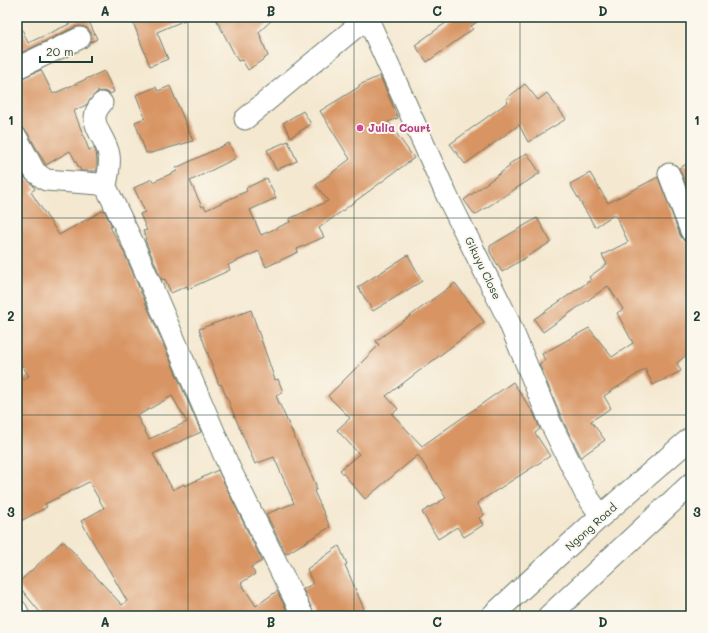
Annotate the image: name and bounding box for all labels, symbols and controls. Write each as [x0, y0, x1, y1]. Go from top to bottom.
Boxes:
text: A [100, 2, 110, 19]
text: B [267, 2, 276, 19]
text: C [432, 2, 442, 19]
text: D [598, 2, 608, 19]
scale bar [40, 38, 92, 64]
text: 20 m [46, 43, 74, 59]
text: 1 [8, 111, 14, 128]
text: 1 [694, 111, 700, 128]
place label: Julia Court [368, 120, 431, 135]
marker: Julia Court [355, 123, 365, 133]
street label: Gikuyu Close [462, 234, 505, 302]
text: 2 [7, 307, 15, 324]
text: 2 [693, 307, 701, 324]
street label: Ngong Road [562, 499, 620, 554]
text: 3 [7, 503, 15, 520]
text: 3 [693, 503, 701, 520]
text: A [100, 613, 110, 630]
text: B [267, 613, 276, 630]
text: C [432, 613, 442, 630]
text: D [598, 613, 608, 630]

